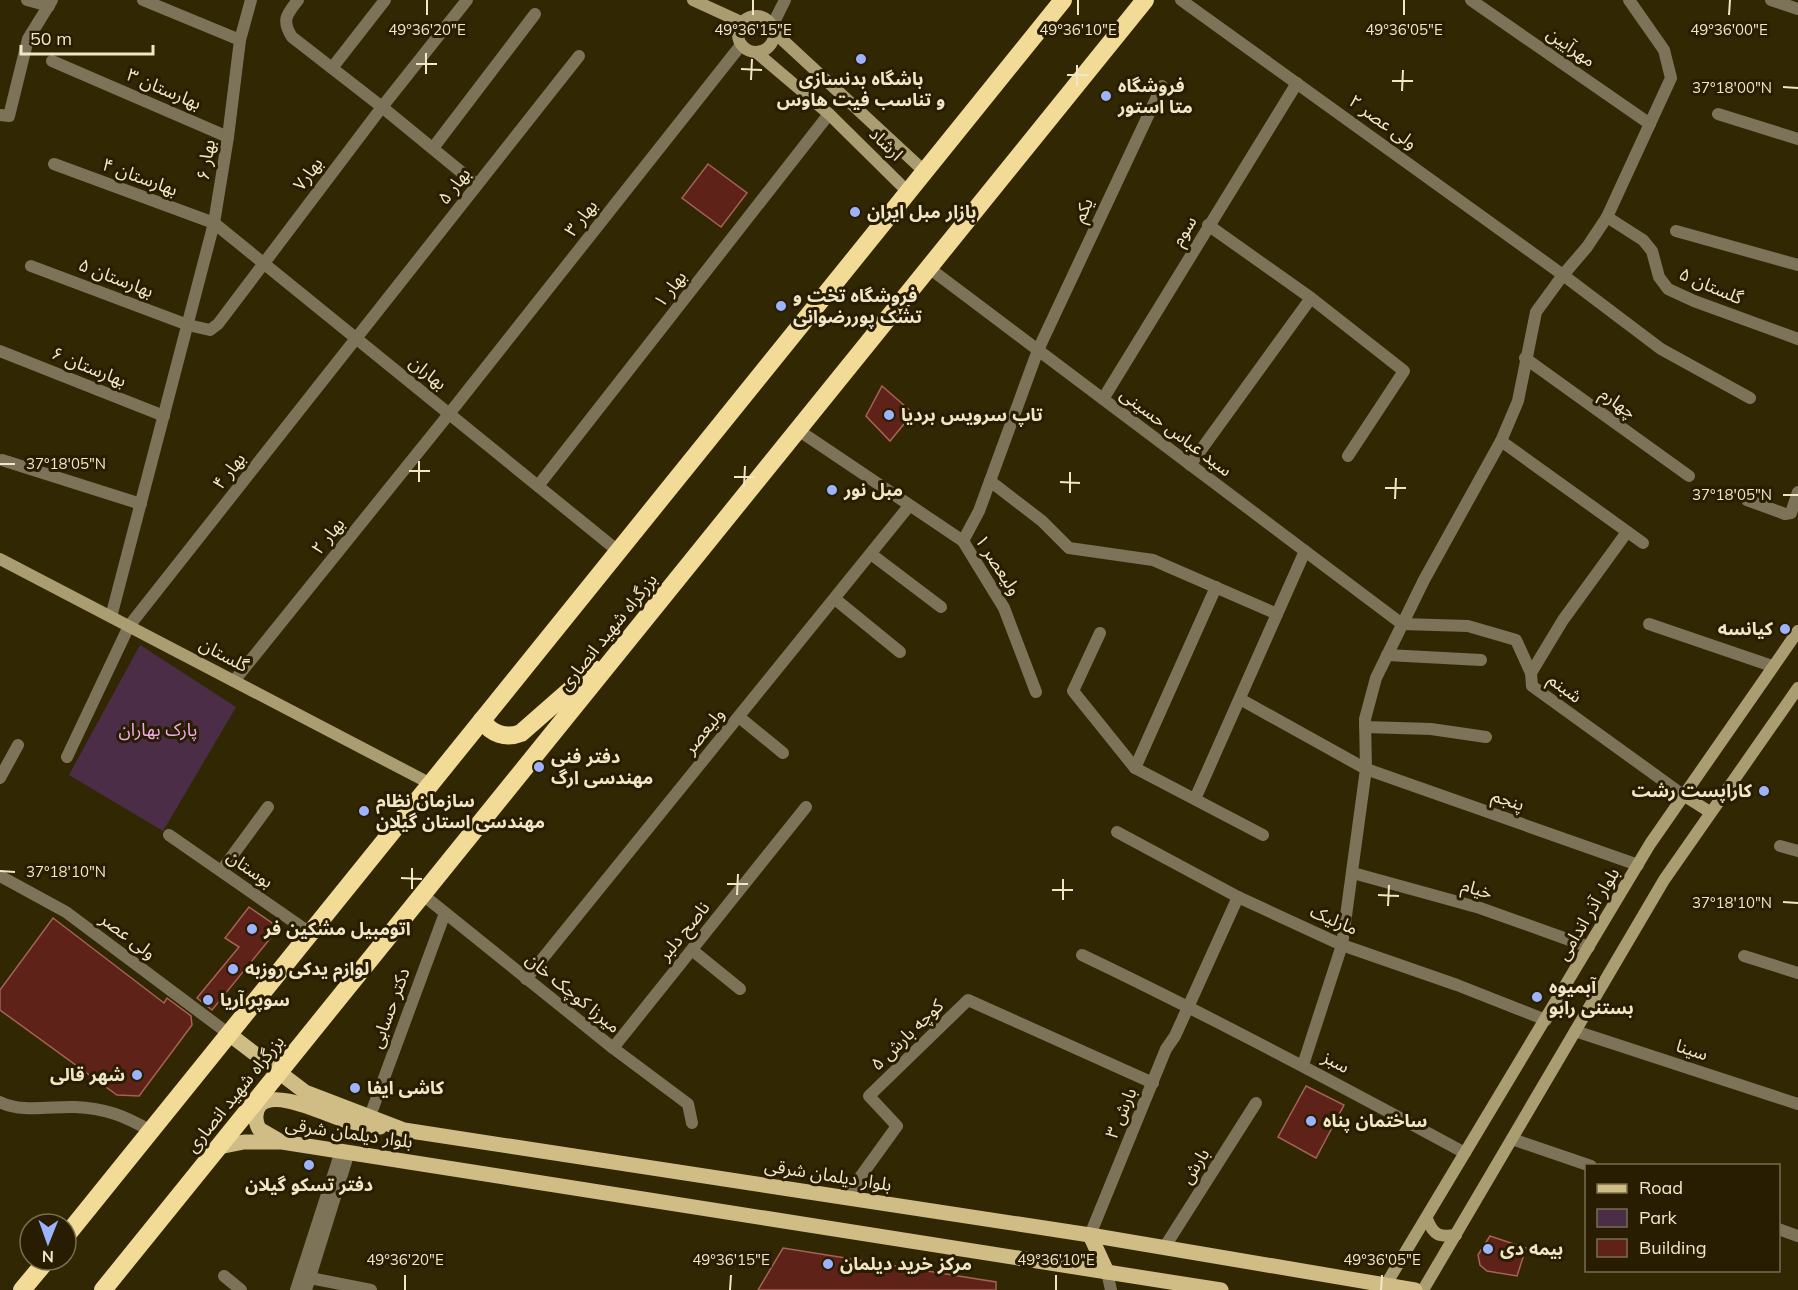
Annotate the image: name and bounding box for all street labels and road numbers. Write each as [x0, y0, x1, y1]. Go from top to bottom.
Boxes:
street label: مهرآیین [1542, 21, 1600, 72]
street label: بهارستان ۳ [123, 63, 205, 114]
street label: ولی عصر ۲ [1345, 89, 1422, 154]
street label: ارشاد [865, 122, 908, 165]
street label: بهار ۶ [191, 138, 220, 182]
street label: بهارستان ۴ [99, 152, 181, 201]
street label: بهار۷ [288, 152, 328, 195]
street label: بهار ۵ [432, 163, 475, 209]
street label: یکم [1067, 194, 1100, 227]
street label: بهار ۳ [559, 195, 602, 241]
street label: سوم [1166, 211, 1204, 252]
street label: بهارستان ۵ [75, 253, 157, 302]
street label: گلستان ۵ [1676, 262, 1747, 310]
street label: بهار ۱ [648, 266, 691, 312]
street label: بهارستان ۶ [48, 341, 130, 392]
street label: بهاران [405, 350, 452, 395]
street label: سید عباس حسینی [1116, 382, 1237, 481]
street label: چهارم [1594, 382, 1641, 426]
street label: بهار ۴ [207, 448, 250, 494]
street label: بهار ۲ [306, 513, 349, 559]
street label: ولیعصر ۱ [970, 530, 1027, 600]
street label: بزرگراه شهید انصاری [553, 568, 662, 695]
street label: گلستان [196, 632, 253, 677]
street label: شبنم [1543, 667, 1587, 709]
street label: ولیعصر [677, 703, 729, 759]
street label: پنجم [1488, 783, 1528, 818]
street label: بوستان [223, 844, 278, 893]
street label: بلوار آذر اندامی [1551, 863, 1624, 964]
street label: خیام [1458, 873, 1495, 907]
street label: ناصح دلبر [652, 897, 716, 967]
street label: مارلیک [1307, 899, 1362, 940]
street label: ولی عصر [95, 907, 161, 964]
street label: میرزا کوچک خان [521, 947, 625, 1038]
street label: دکتر حسابی [364, 965, 415, 1051]
street label: کوچه بارش ۵ [865, 994, 948, 1075]
street label: بزرگراه شهید انصاری [180, 1030, 289, 1157]
street label: سینا [1673, 1034, 1711, 1065]
street label: سبز [1318, 1044, 1354, 1078]
street label: بارش ۳ [1100, 1084, 1141, 1142]
street label: بلوار دیلمان شرقی [284, 1112, 414, 1153]
street label: بارش [1175, 1144, 1214, 1188]
street label: بلوار دیلمان شرقی [763, 1153, 893, 1196]

